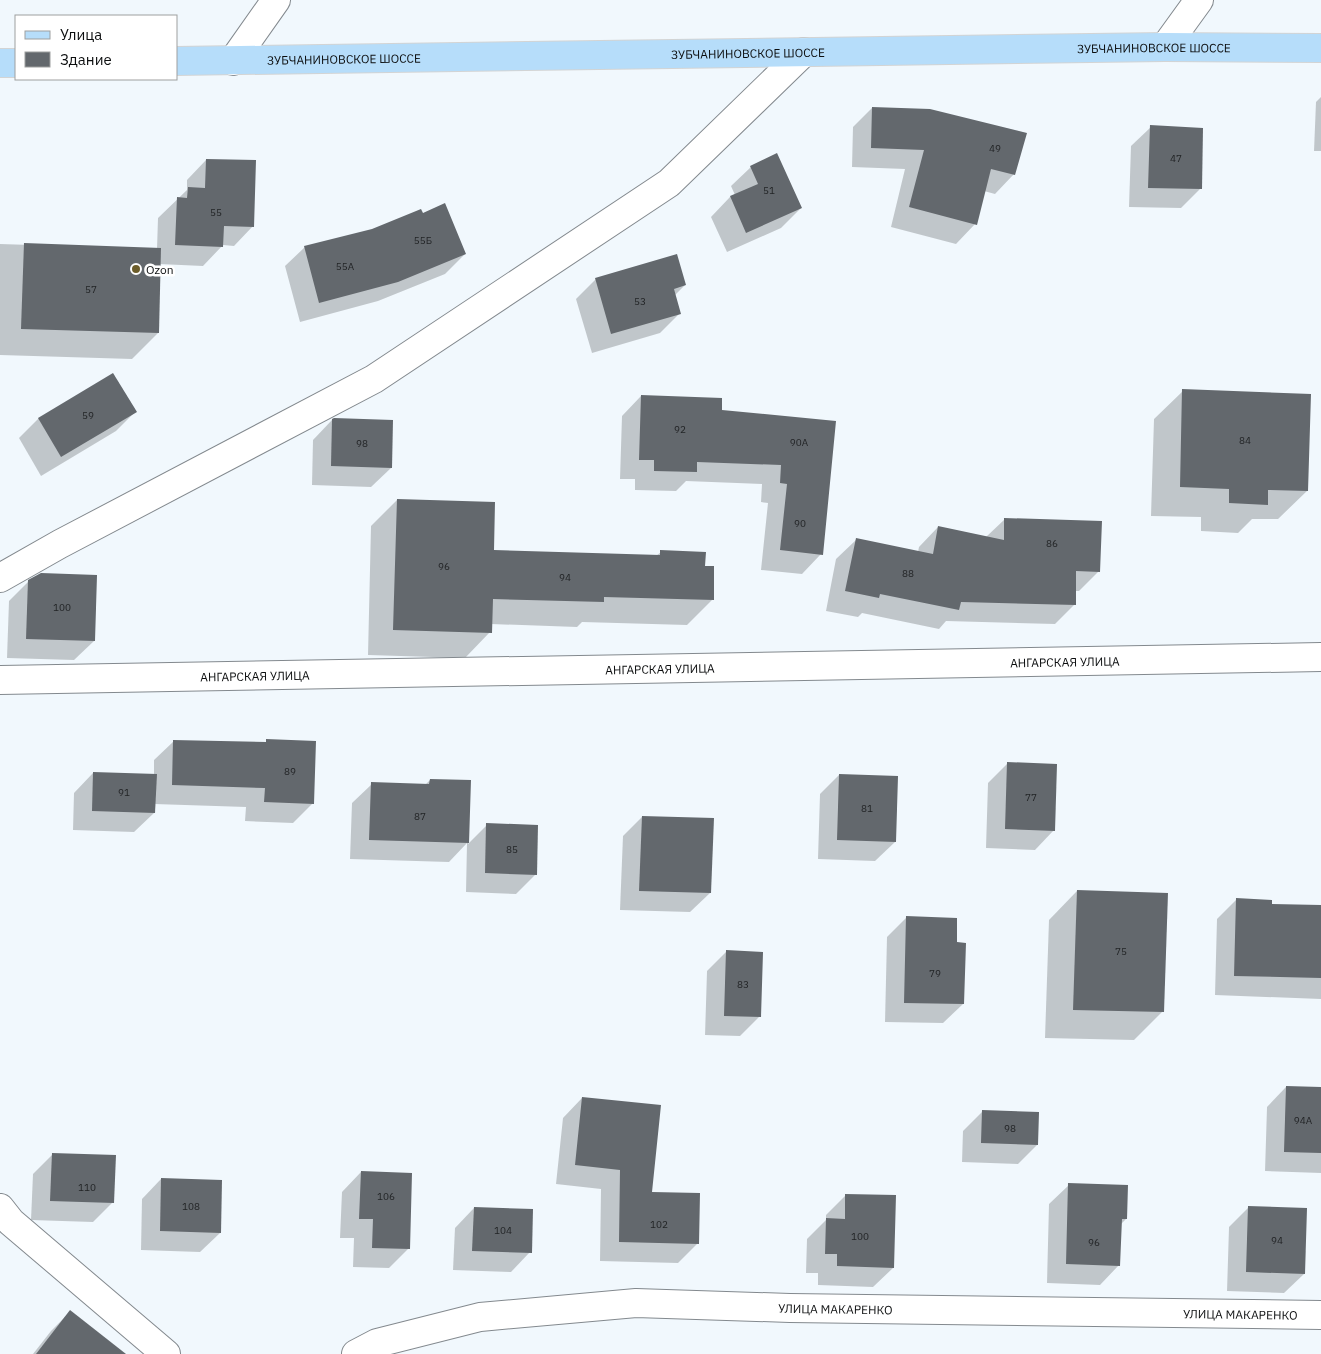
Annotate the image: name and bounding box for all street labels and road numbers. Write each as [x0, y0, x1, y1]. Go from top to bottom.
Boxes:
street label: ЗУБЧАНИНОВСКОЕ ШОССЕ [1077, 39, 1231, 56]
street label: ЗУБЧАНИНОВСКОЕ ШОССЕ [671, 44, 825, 61]
street label: ЗУБЧАНИНОВСКОЕ ШОССЕ [267, 50, 421, 67]
street label: АНГАРСКАЯ УЛИЦА [1010, 653, 1120, 670]
street label: АНГАРСКАЯ УЛИЦА [605, 660, 715, 677]
street label: АНГАРСКАЯ УЛИЦА [200, 667, 310, 684]
street label: УЛИЦА МАКАРЕНКО [778, 1300, 893, 1317]
street label: УЛИЦА МАКАРЕНКО [1183, 1306, 1298, 1322]

